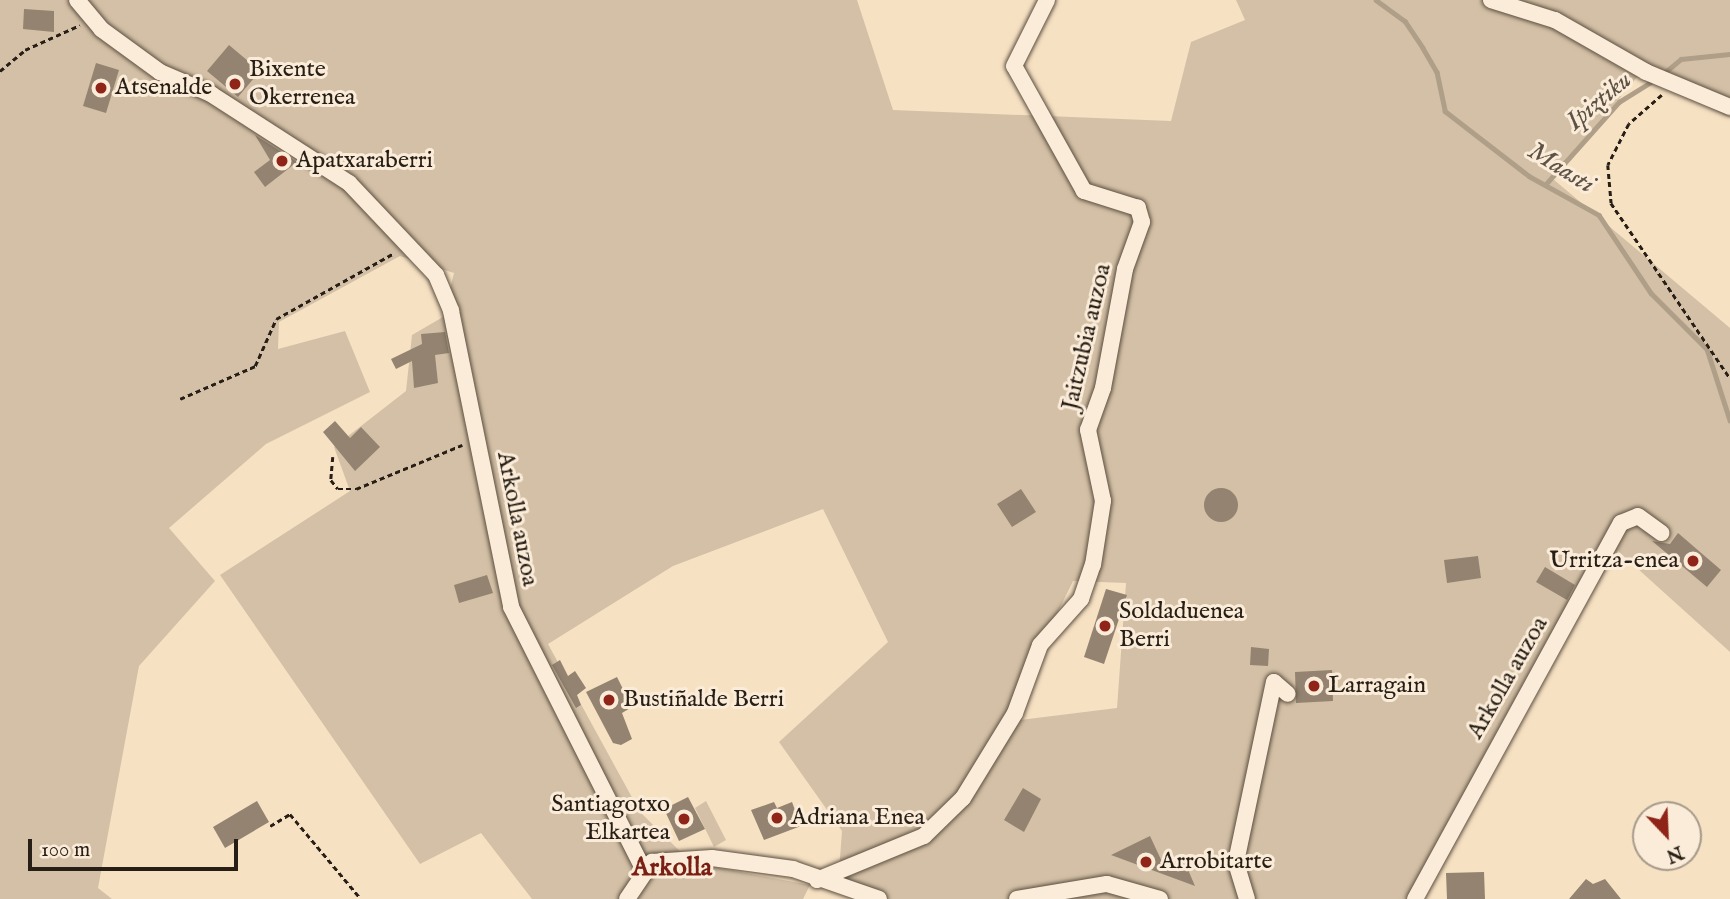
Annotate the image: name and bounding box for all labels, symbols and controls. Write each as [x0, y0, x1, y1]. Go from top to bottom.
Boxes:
place label: Bixente Okerrenea [249, 56, 355, 112]
water label: Ipiztiku [1560, 65, 1638, 137]
place label: Atsenalde [115, 74, 212, 102]
marker: Bixente Okerrenea [227, 76, 243, 92]
marker: Atsenalde [93, 80, 109, 96]
water label: Maasti [1522, 136, 1600, 200]
place label: Apatxaraberri [296, 147, 433, 175]
marker: Apatxaraberri [274, 153, 290, 169]
street label: Jaitzubia auzoa [1056, 261, 1118, 413]
street label: Arkolla auzoa [490, 449, 544, 589]
place label: Urritza-enea [1549, 547, 1679, 575]
marker: Urritza-enea [1685, 553, 1701, 569]
place label: Soldaduenea Berri [1119, 598, 1244, 654]
street label: Arkolla auzoa [1461, 612, 1555, 744]
marker: Soldaduenea Berri [1097, 618, 1113, 634]
place label: Larragain [1328, 672, 1426, 700]
marker: Larragain [1306, 678, 1322, 694]
place label: Bustiñalde Berri [623, 686, 784, 714]
marker: Bustiñalde Berri [601, 692, 617, 708]
place label: Santiagotxo Elkartea [551, 791, 670, 847]
north arrow [1632, 801, 1702, 871]
place label: Adriana Enea [791, 804, 925, 832]
marker: Adriana Enea [769, 810, 785, 826]
marker: Santiagotxo Elkartea [676, 811, 692, 827]
scale bar [32, 825, 242, 869]
text: 100 m [41, 837, 90, 864]
text: N [1662, 839, 1687, 868]
place label: Arrobitarte [1160, 848, 1273, 876]
district label: Arkolla [632, 852, 712, 884]
marker: Arrobitarte [1138, 854, 1154, 870]

